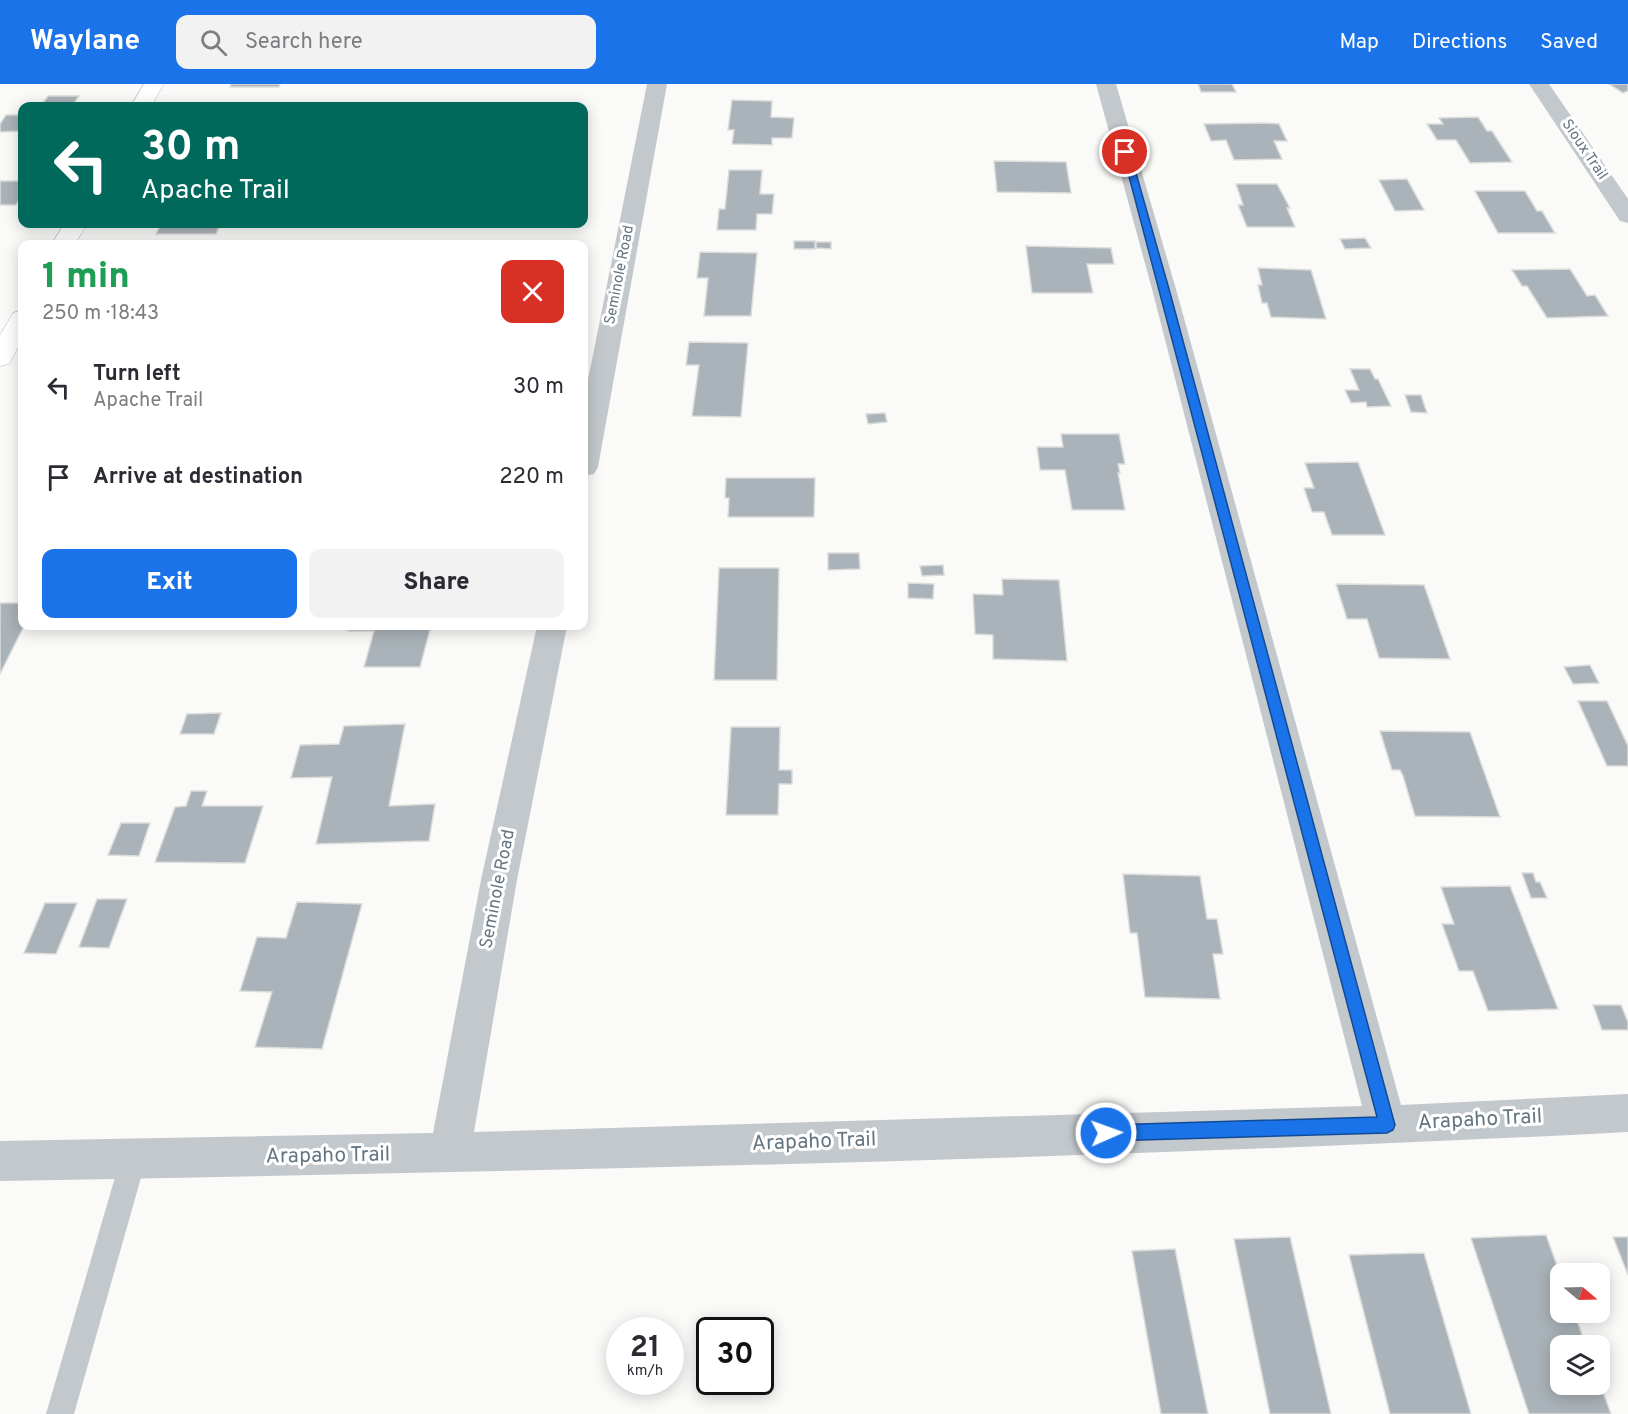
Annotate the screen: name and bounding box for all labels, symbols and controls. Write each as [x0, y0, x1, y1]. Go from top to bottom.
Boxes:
search box [176, 15, 596, 69]
text: Waylane [30, 24, 140, 60]
icon: search [197, 26, 230, 59]
text: Search here [245, 29, 363, 56]
text: Map [1339, 29, 1379, 56]
text: Directions [1412, 29, 1507, 56]
text: Saved [1540, 29, 1598, 56]
street label: Sioux Trail [1557, 116, 1611, 184]
text: 30 m [141, 122, 240, 175]
icon: left [42, 126, 120, 204]
pin [1099, 126, 1150, 177]
icon: arrive [1108, 135, 1141, 168]
text: Apache Trail [141, 174, 290, 208]
street label: Seminole Road [601, 224, 639, 326]
text: 1 min [42, 255, 130, 301]
button: close [501, 260, 564, 323]
text: 250 m · 18:43 [42, 301, 159, 327]
text: Turn left [93, 361, 181, 388]
icon: left [42, 371, 75, 404]
text: 30 m [513, 374, 564, 401]
text: Apache Trail [93, 388, 203, 414]
icon: arrive [42, 461, 75, 494]
text: Arrive at destination [93, 464, 303, 491]
text: 220 m [499, 464, 564, 491]
button: Exit [42, 549, 297, 618]
button: Share [309, 549, 564, 618]
street label: Seminole Road [475, 827, 521, 951]
position arrow [1074, 1101, 1138, 1165]
street label: Arapaho Trail [1417, 1103, 1543, 1137]
street label: Arapaho Trail [751, 1126, 877, 1158]
street label: Arapaho Trail [266, 1141, 390, 1171]
north arrow [1550, 1263, 1610, 1323]
map controls [1550, 1263, 1610, 1395]
speed limit sign: 30 [696, 1317, 774, 1395]
text: 21 [630, 1330, 660, 1367]
button: layers [1550, 1335, 1610, 1395]
text: km/h [627, 1362, 663, 1381]

